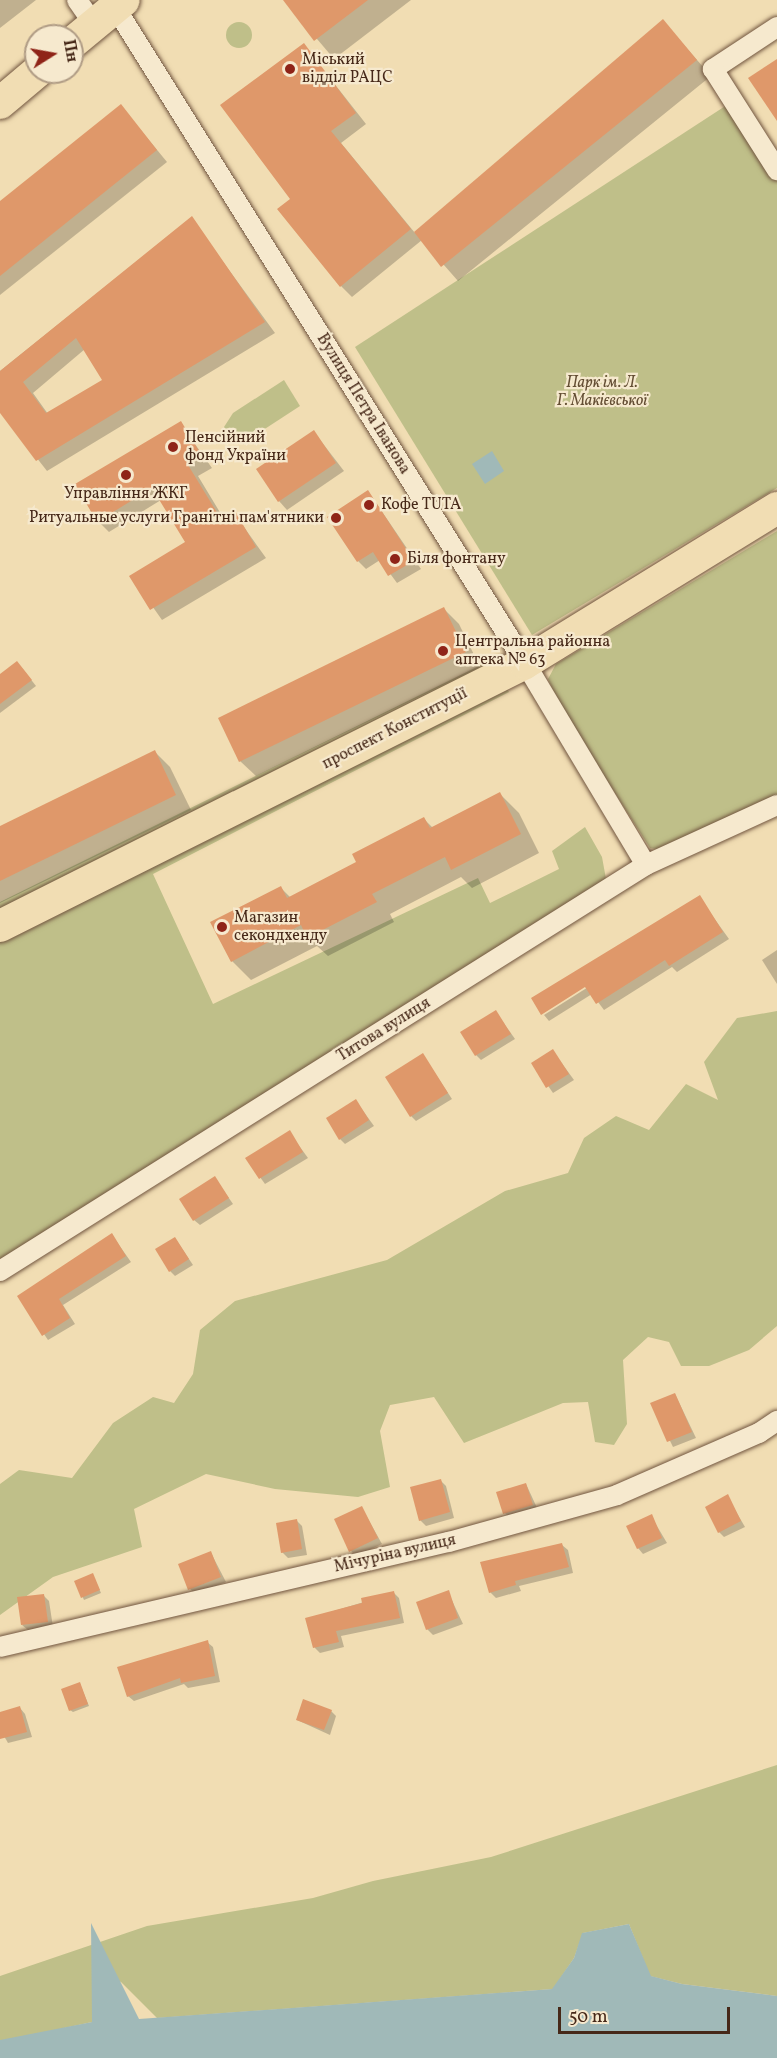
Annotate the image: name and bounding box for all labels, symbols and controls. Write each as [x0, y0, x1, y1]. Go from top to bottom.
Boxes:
north arrow [24, 24, 84, 84]
text: Пн [57, 38, 83, 64]
place label: Міський відділ РАЦС [302, 50, 393, 88]
marker: Міський відділ РАЦС [283, 62, 297, 76]
street label: Вулиця Петра Іванова [312, 330, 414, 478]
park label: Парк ім. Л. Г. Макієвської [557, 373, 647, 411]
place label: Пенсійний фонд України [185, 428, 286, 466]
marker: Пенсійний фонд України [166, 440, 180, 454]
marker: Управління ЖКГ [119, 468, 133, 482]
place label: Управління ЖКГ [64, 484, 188, 504]
place label: Кофе TUTA [381, 495, 461, 515]
marker: Кофе TUTA [362, 498, 376, 512]
place label: Ритуальные услуги Гранітні пам'ятники [28, 508, 324, 528]
marker: Ритуальные услуги Гранітні пам'ятники [329, 511, 343, 525]
place label: Біля фонтану [407, 549, 506, 569]
marker: Біля фонтану [388, 552, 402, 566]
place label: Центральна районна аптека № 63 [455, 632, 610, 670]
marker: Центральна районна аптека № 63 [436, 644, 450, 658]
street label: проспект Конституції [319, 684, 471, 774]
place label: Магазин секондхенду [234, 908, 327, 946]
marker: Магазин секондхенду [215, 920, 229, 934]
street label: Титова вулиця [334, 994, 434, 1066]
street label: Мічуріна вулиця [332, 1531, 458, 1577]
scale bar [561, 1995, 734, 2033]
text: 50 m [569, 2005, 608, 2030]

